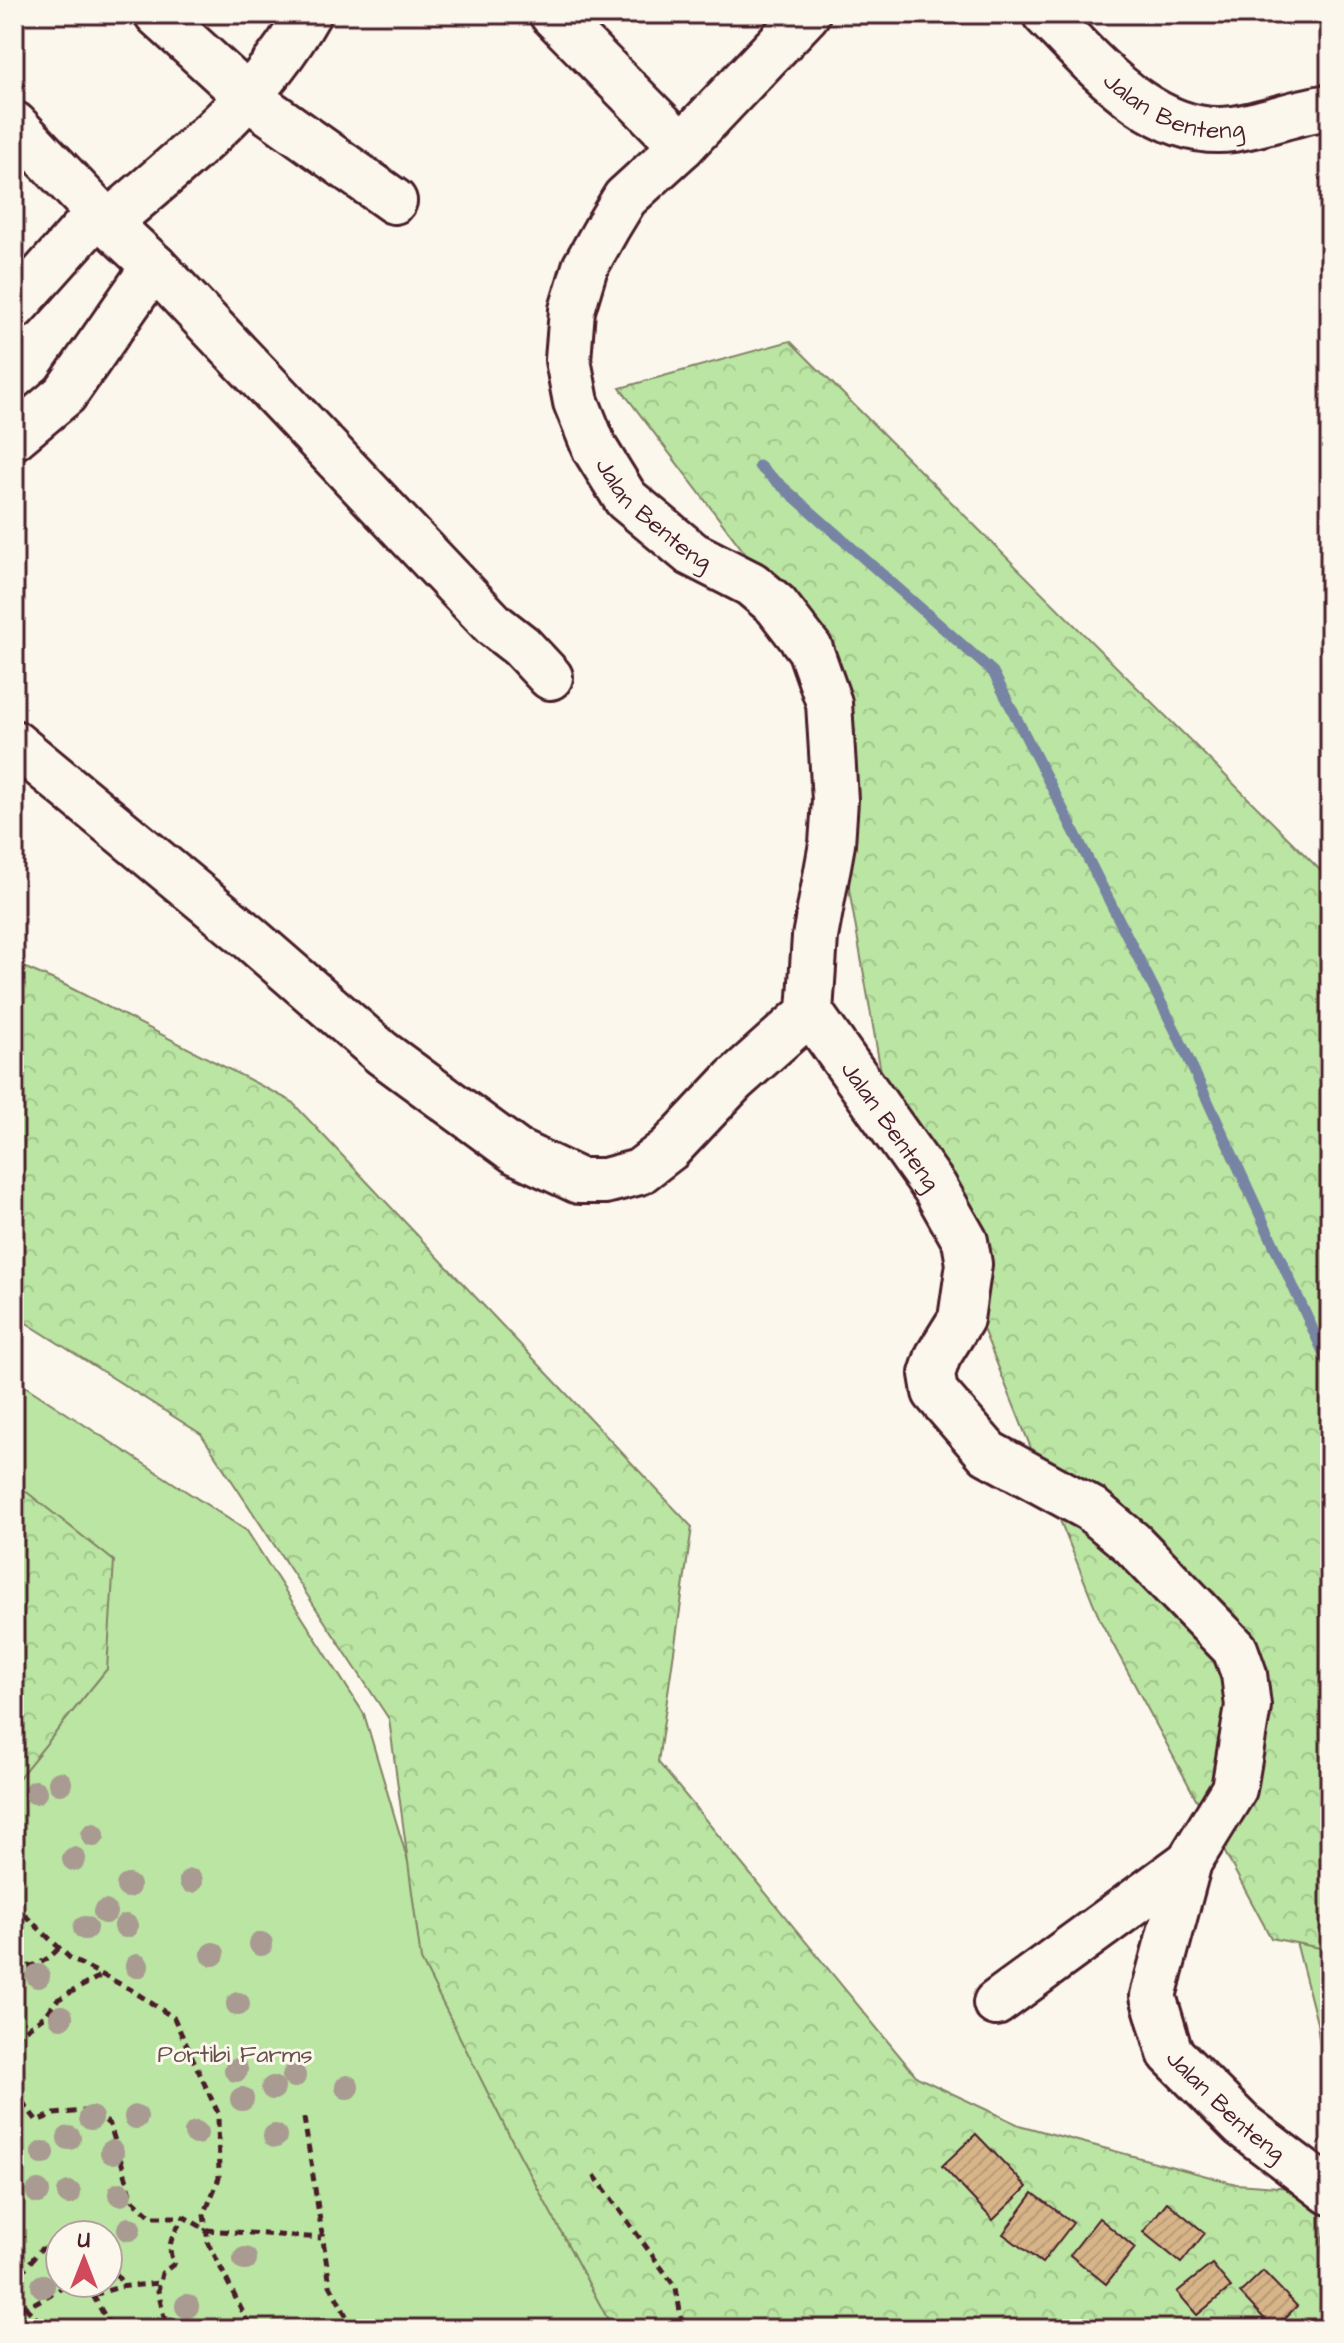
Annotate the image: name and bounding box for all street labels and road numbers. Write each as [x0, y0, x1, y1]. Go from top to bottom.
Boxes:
street label: Jalan Benteng [1095, 65, 1247, 148]
street label: Jalan Benteng [587, 452, 717, 580]
street label: Jalan Benteng [832, 1055, 948, 1198]
street label: Jalan Benteng [1158, 2042, 1292, 2171]

